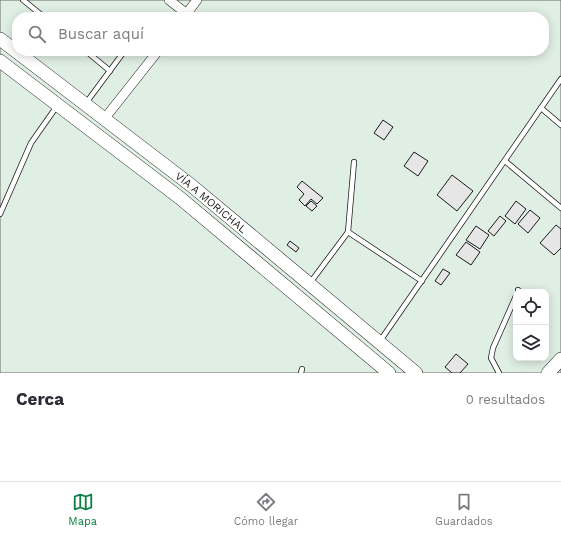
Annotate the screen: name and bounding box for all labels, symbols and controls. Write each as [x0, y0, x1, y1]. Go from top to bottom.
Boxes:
search box [12, 12, 549, 56]
icon: search [26, 23, 48, 45]
text: Buscar aquí [58, 25, 144, 43]
street label: VÍA A MORICHAL [172, 170, 250, 236]
map controls [513, 289, 549, 361]
button: locate [513, 289, 549, 325]
button: layers [513, 325, 549, 361]
text: Cerca [16, 389, 64, 409]
text: 0 resultados [466, 392, 545, 407]
tab: Mapa [68, 491, 97, 528]
tab: Cómo llegar [234, 491, 298, 528]
tab: Guardados [435, 491, 493, 528]

